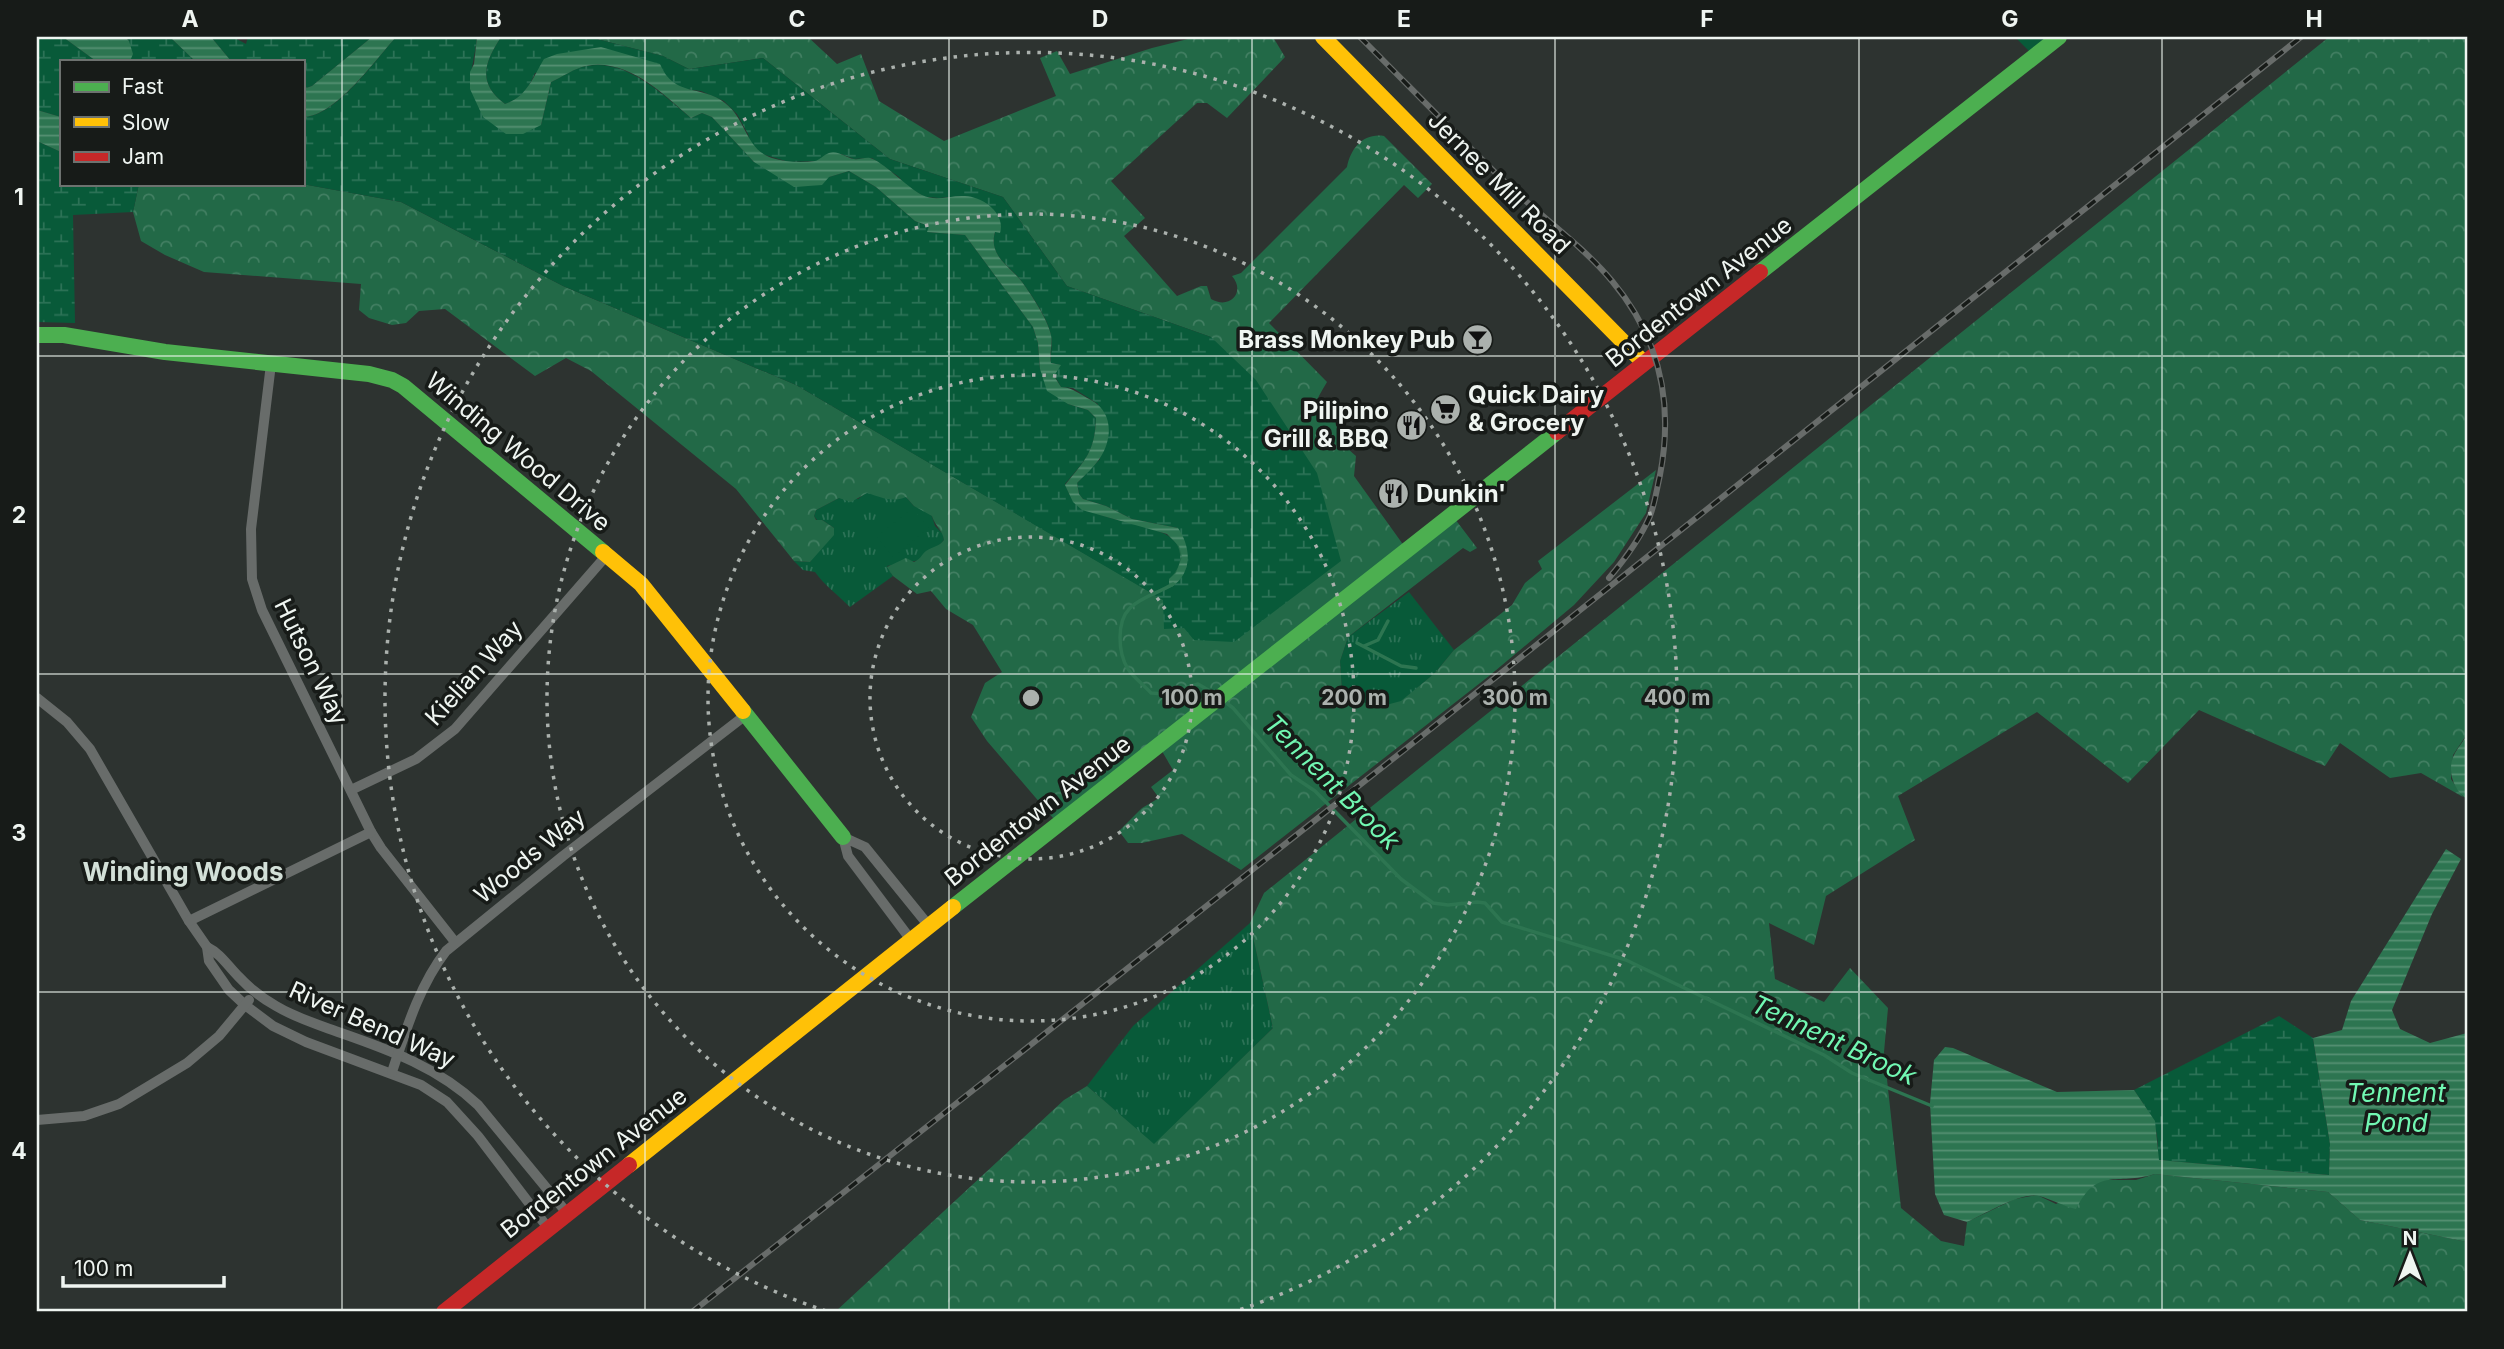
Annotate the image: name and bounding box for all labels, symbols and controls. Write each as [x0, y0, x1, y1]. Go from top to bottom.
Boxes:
text: A [181, 5, 199, 33]
text: B [486, 5, 502, 33]
text: C [788, 5, 806, 33]
text: D [1092, 5, 1108, 33]
text: E [1397, 5, 1411, 33]
text: F [1700, 5, 1714, 33]
text: G [2001, 5, 2019, 33]
text: H [2305, 5, 2323, 33]
legend [60, 60, 304, 186]
text: Fast [122, 74, 164, 99]
street label: Jernee Mill Road [1422, 105, 1577, 260]
text: Slow [122, 110, 170, 135]
text: Jam [122, 144, 164, 169]
text: 1 [14, 183, 24, 211]
street label: Bordentown Avenue [1600, 210, 1797, 373]
bar icon: Brass Monkey Pub [1461, 323, 1495, 357]
place label: Brass Monkey Pub [1238, 325, 1455, 354]
street label: Winding Wood Drive [420, 366, 617, 537]
place label: Quick Dairy & Grocery [1468, 380, 1605, 437]
supermarket icon: Quick Dairy & Grocery [1428, 392, 1462, 426]
place label: Pilipino Grill & BBQ [1264, 396, 1389, 453]
restaurant icon: Pilipino Grill & BBQ [1395, 408, 1429, 442]
restaurant icon: Dunkin' [1376, 477, 1410, 511]
place label: Dunkin' [1416, 479, 1506, 508]
text: 2 [12, 501, 26, 529]
street label: Hutson Way [268, 594, 354, 730]
street label: Kielian Way [419, 614, 528, 731]
text: 100 m [1161, 685, 1223, 710]
text: 200 m [1321, 685, 1387, 710]
text: 300 m [1482, 685, 1548, 710]
text: 400 m [1644, 685, 1710, 710]
centre of rings [1019, 686, 1043, 710]
water label: Tennent Brook [1258, 708, 1407, 856]
street label: Bordentown Avenue [939, 729, 1136, 892]
street label: Woods Way [468, 802, 591, 909]
text: 3 [12, 819, 26, 847]
district label: Winding Woods [83, 856, 283, 887]
street label: River Bend Way [285, 975, 460, 1074]
water label: Tennent Brook [1747, 988, 1922, 1092]
water label: Tennent Pond [2346, 1077, 2446, 1138]
street label: Bordentown Avenue [495, 1081, 692, 1244]
text: 4 [11, 1137, 27, 1165]
north arrow [2374, 1220, 2444, 1290]
text: N [2403, 1227, 2417, 1250]
scale bar [63, 1244, 224, 1288]
text: 100 m [74, 1256, 133, 1281]

